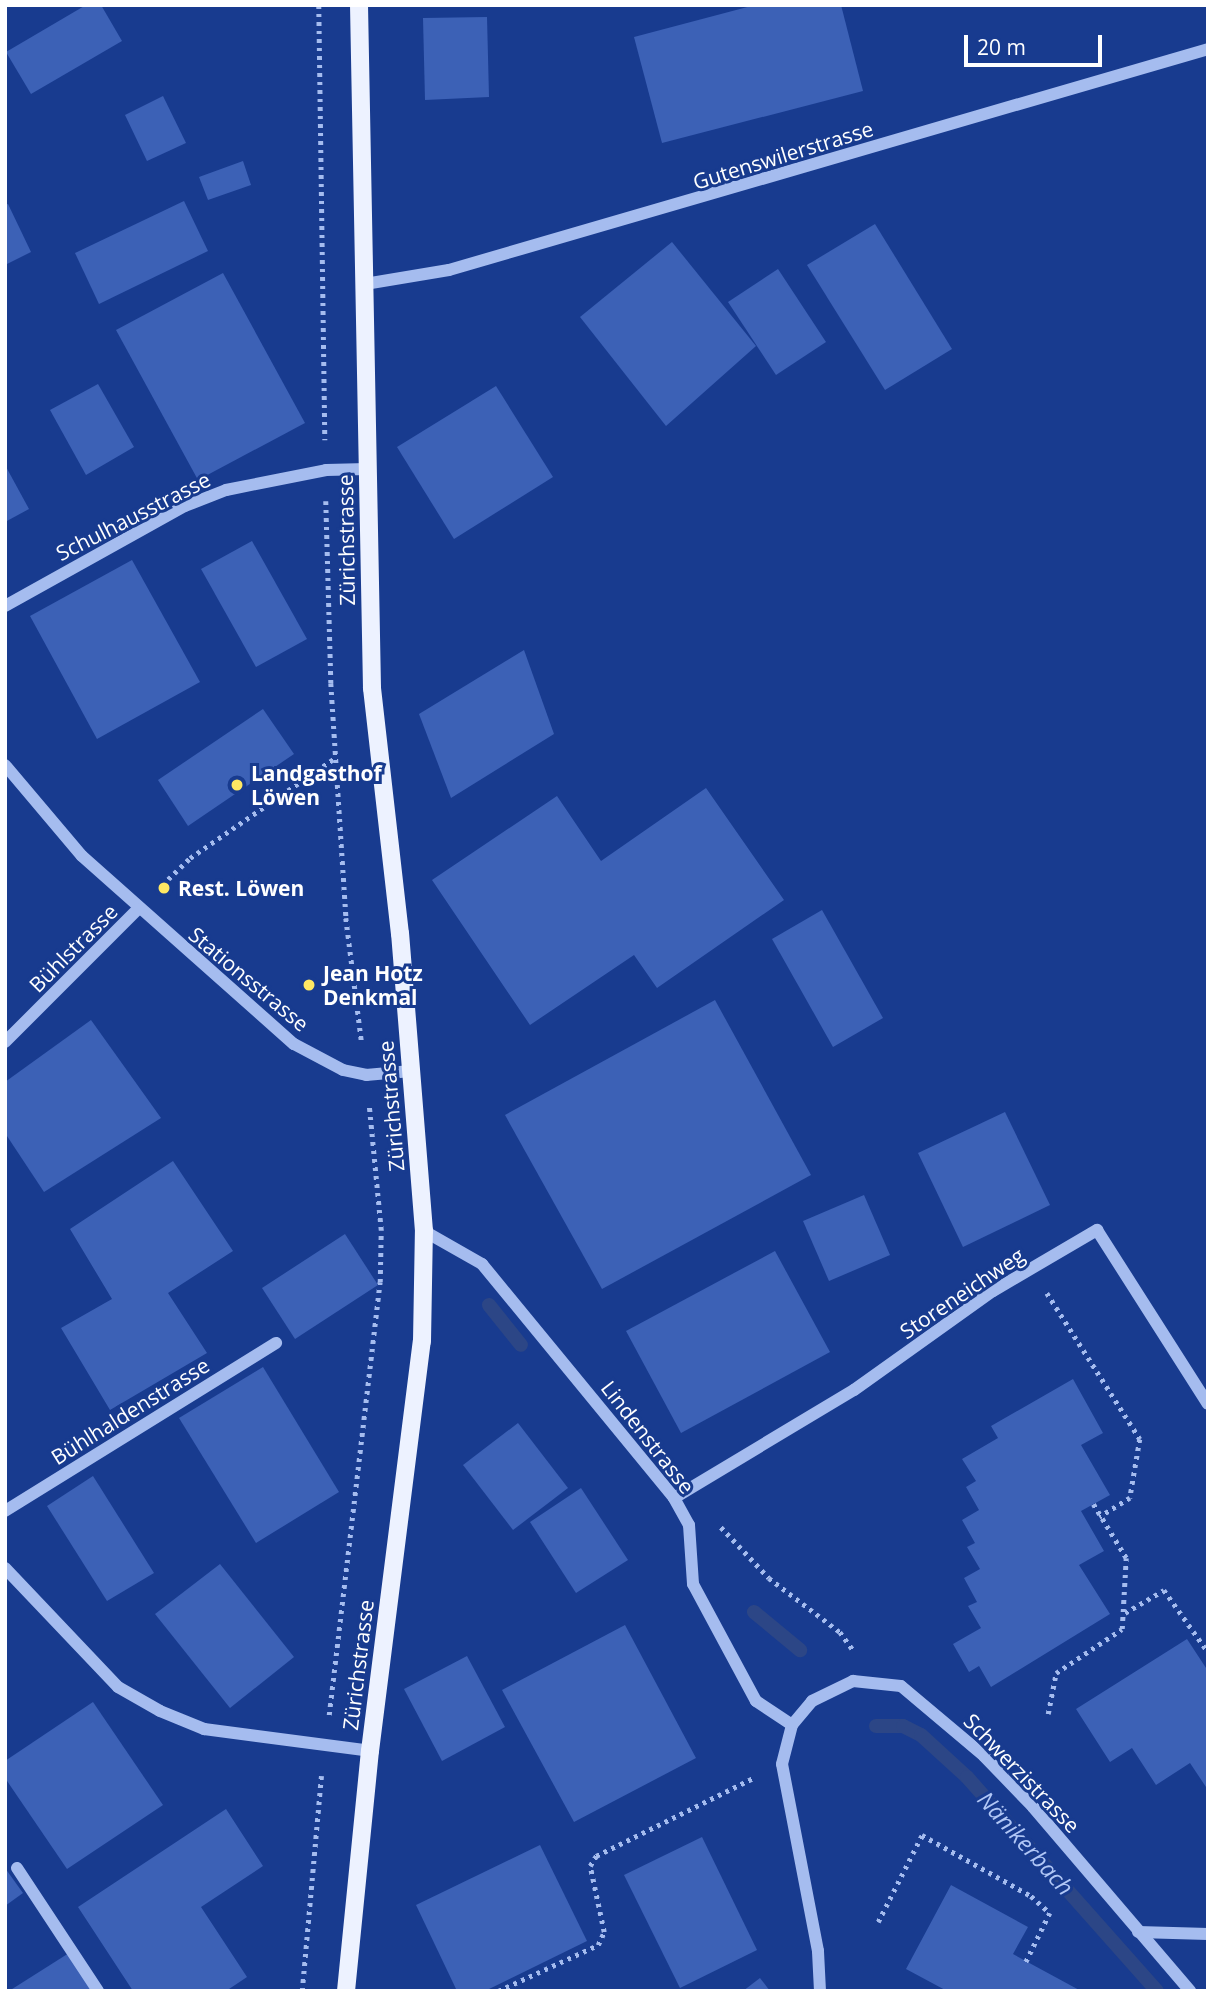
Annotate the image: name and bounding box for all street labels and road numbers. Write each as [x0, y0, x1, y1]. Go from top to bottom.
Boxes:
street label: Gutenswilerstrasse [690, 116, 876, 194]
street label: Schulhausstrasse [52, 466, 214, 566]
street label: Zürichstrasse [332, 474, 360, 606]
street label: Bühlstrasse [24, 899, 122, 997]
street label: Stationsstrasse [184, 922, 314, 1036]
street label: Zürichstrasse [373, 1040, 409, 1172]
street label: Storeneichweg [895, 1242, 1029, 1344]
street label: Bühlhaldenstrasse [46, 1352, 214, 1470]
street label: Lindenstrasse [596, 1376, 700, 1498]
street label: Zürichstrasse [337, 1598, 379, 1732]
street label: Schwerzistrasse [959, 1708, 1085, 1838]

